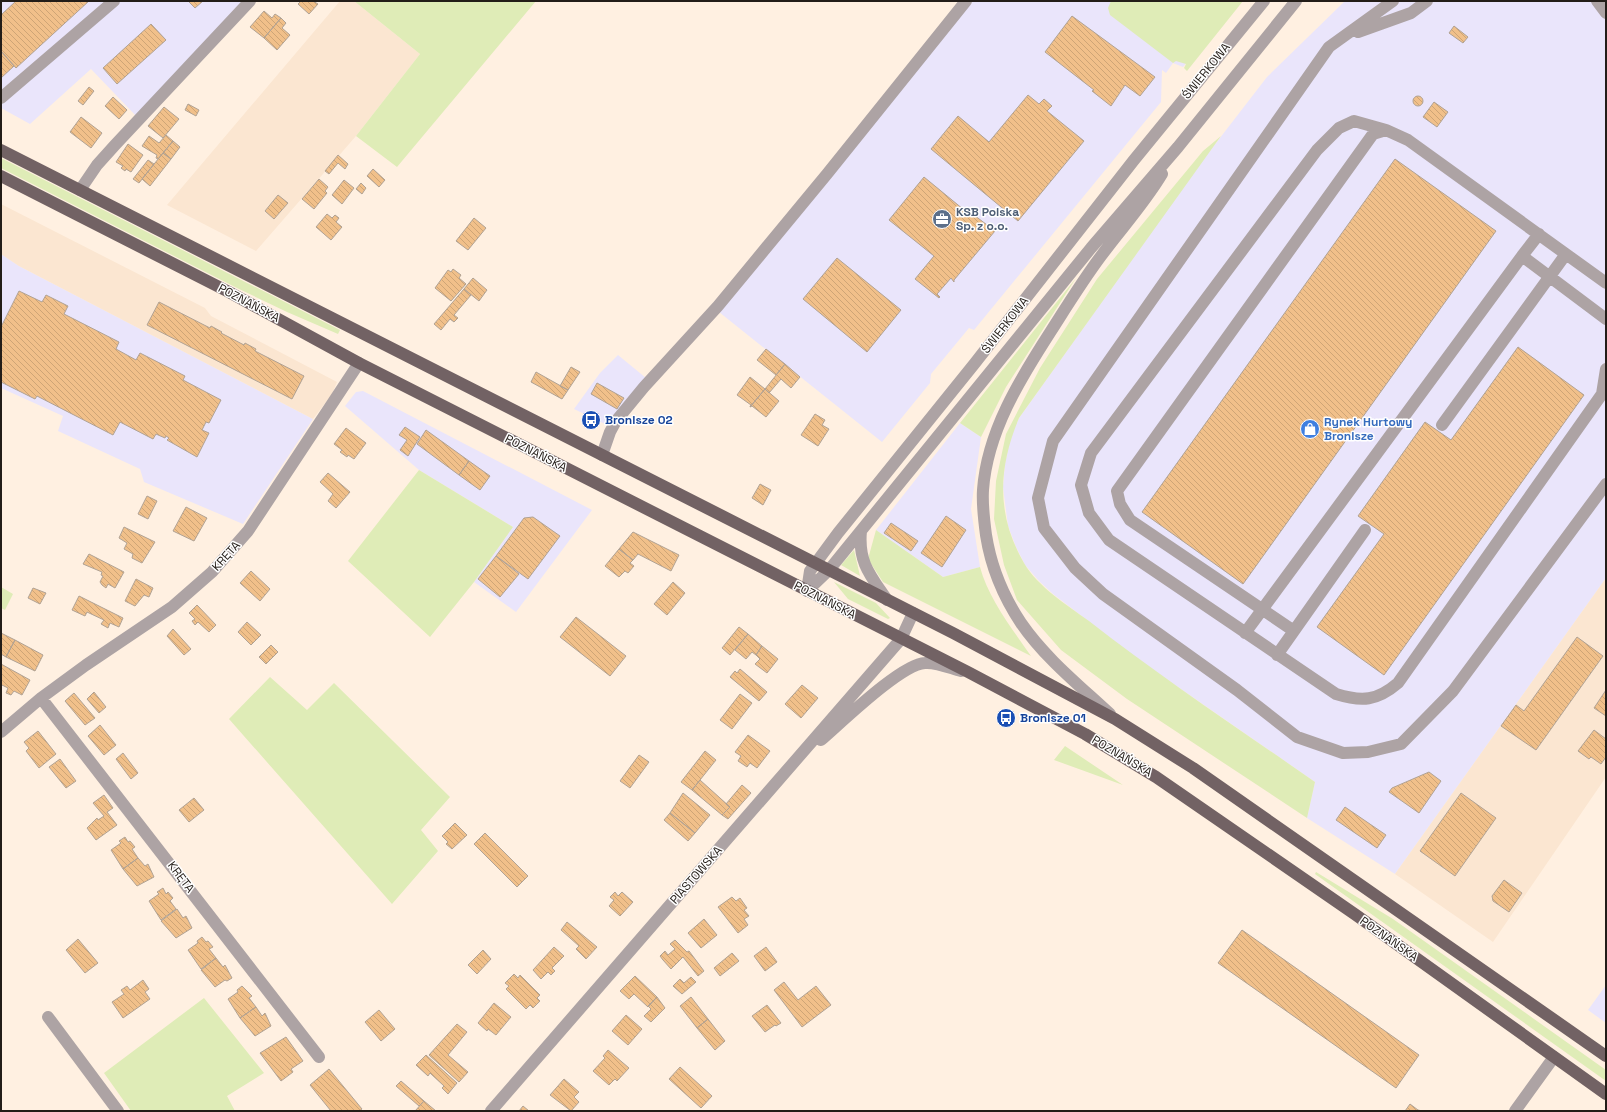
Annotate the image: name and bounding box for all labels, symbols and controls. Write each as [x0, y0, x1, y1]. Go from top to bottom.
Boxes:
street label: ŚWIERKOWA [1178, 39, 1234, 102]
place label: KSB Polska Sp. z o.o. [956, 204, 1019, 234]
office icon: KSB Polska Sp. z o.o. [931, 208, 953, 230]
street label: POZNAŃSKA [215, 280, 283, 326]
street label: ŚWIERKOWA [978, 293, 1032, 357]
bus stop icon: Bronisze 02 [580, 409, 602, 431]
place label: Bronisze 02 [605, 412, 673, 428]
place label: Rynek Hurtowy Bronisze [1324, 414, 1413, 444]
shop icon: Rynek Hurtowy Bronisze [1299, 418, 1321, 440]
street label: POZNAŃSKA [502, 431, 570, 476]
street label: KRĘTA [208, 537, 244, 574]
street label: POZNAŃSKA [791, 578, 859, 623]
bus stop icon: Bronisze 01 [995, 707, 1017, 729]
place label: Bronisze 01 [1020, 710, 1086, 726]
street label: POZNAŃSKA [1089, 732, 1156, 781]
street label: PIASTOWSKA [666, 842, 726, 907]
street label: KRĘTA [164, 858, 198, 896]
street label: POZNAŃSKA [1357, 913, 1422, 965]

